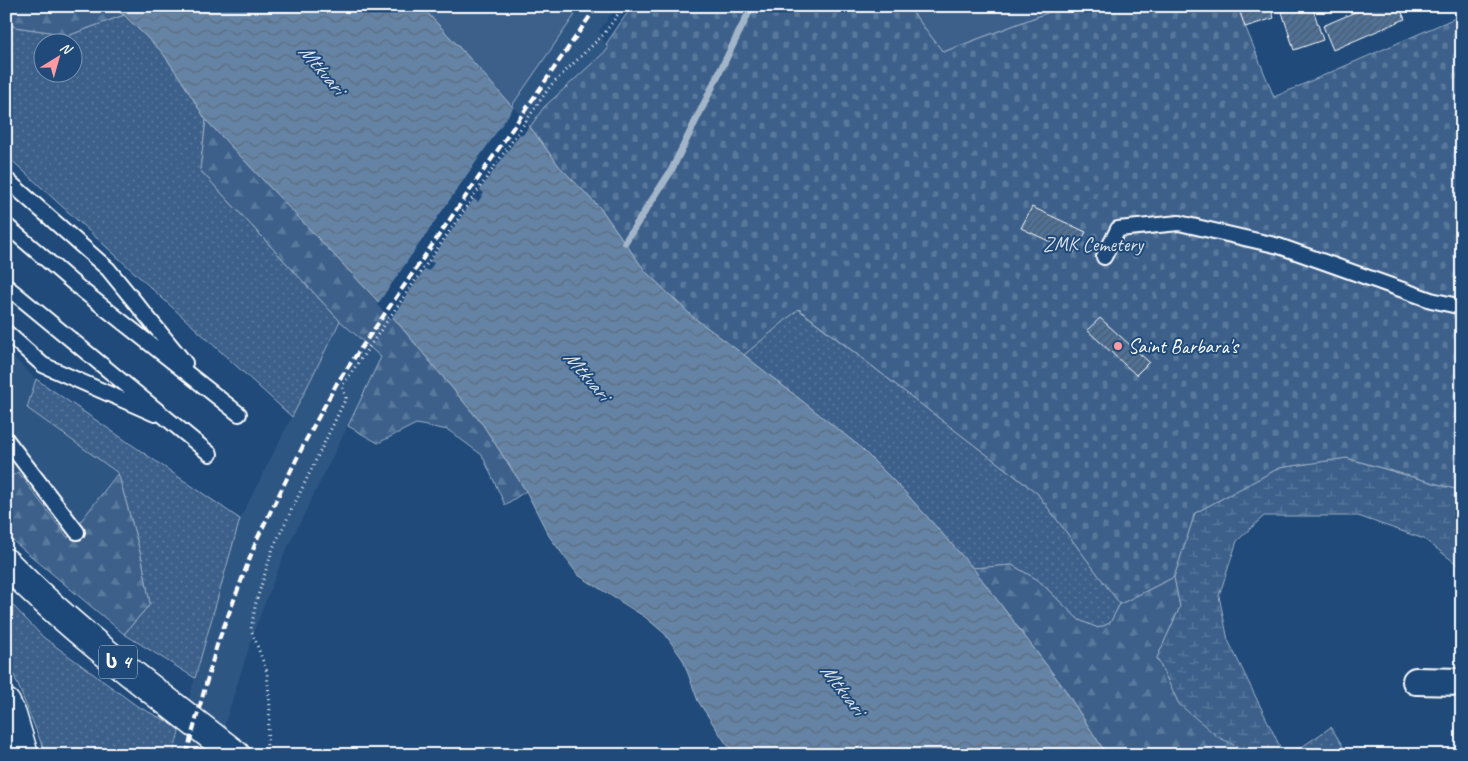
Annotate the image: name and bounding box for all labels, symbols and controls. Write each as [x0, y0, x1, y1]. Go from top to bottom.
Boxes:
north arrow [32, 32, 82, 82]
text: N [57, 39, 76, 59]
water label: Mtkvari [293, 39, 354, 103]
park label: ZMK Cemetery [1043, 232, 1145, 257]
place label: Saint Barbara's [1128, 334, 1240, 359]
marker: Saint Barbara's [1112, 340, 1124, 352]
water label: Mtkvari [558, 345, 619, 409]
road number: ს 4 [99, 646, 137, 679]
water label: Mtkvari [815, 658, 874, 724]

